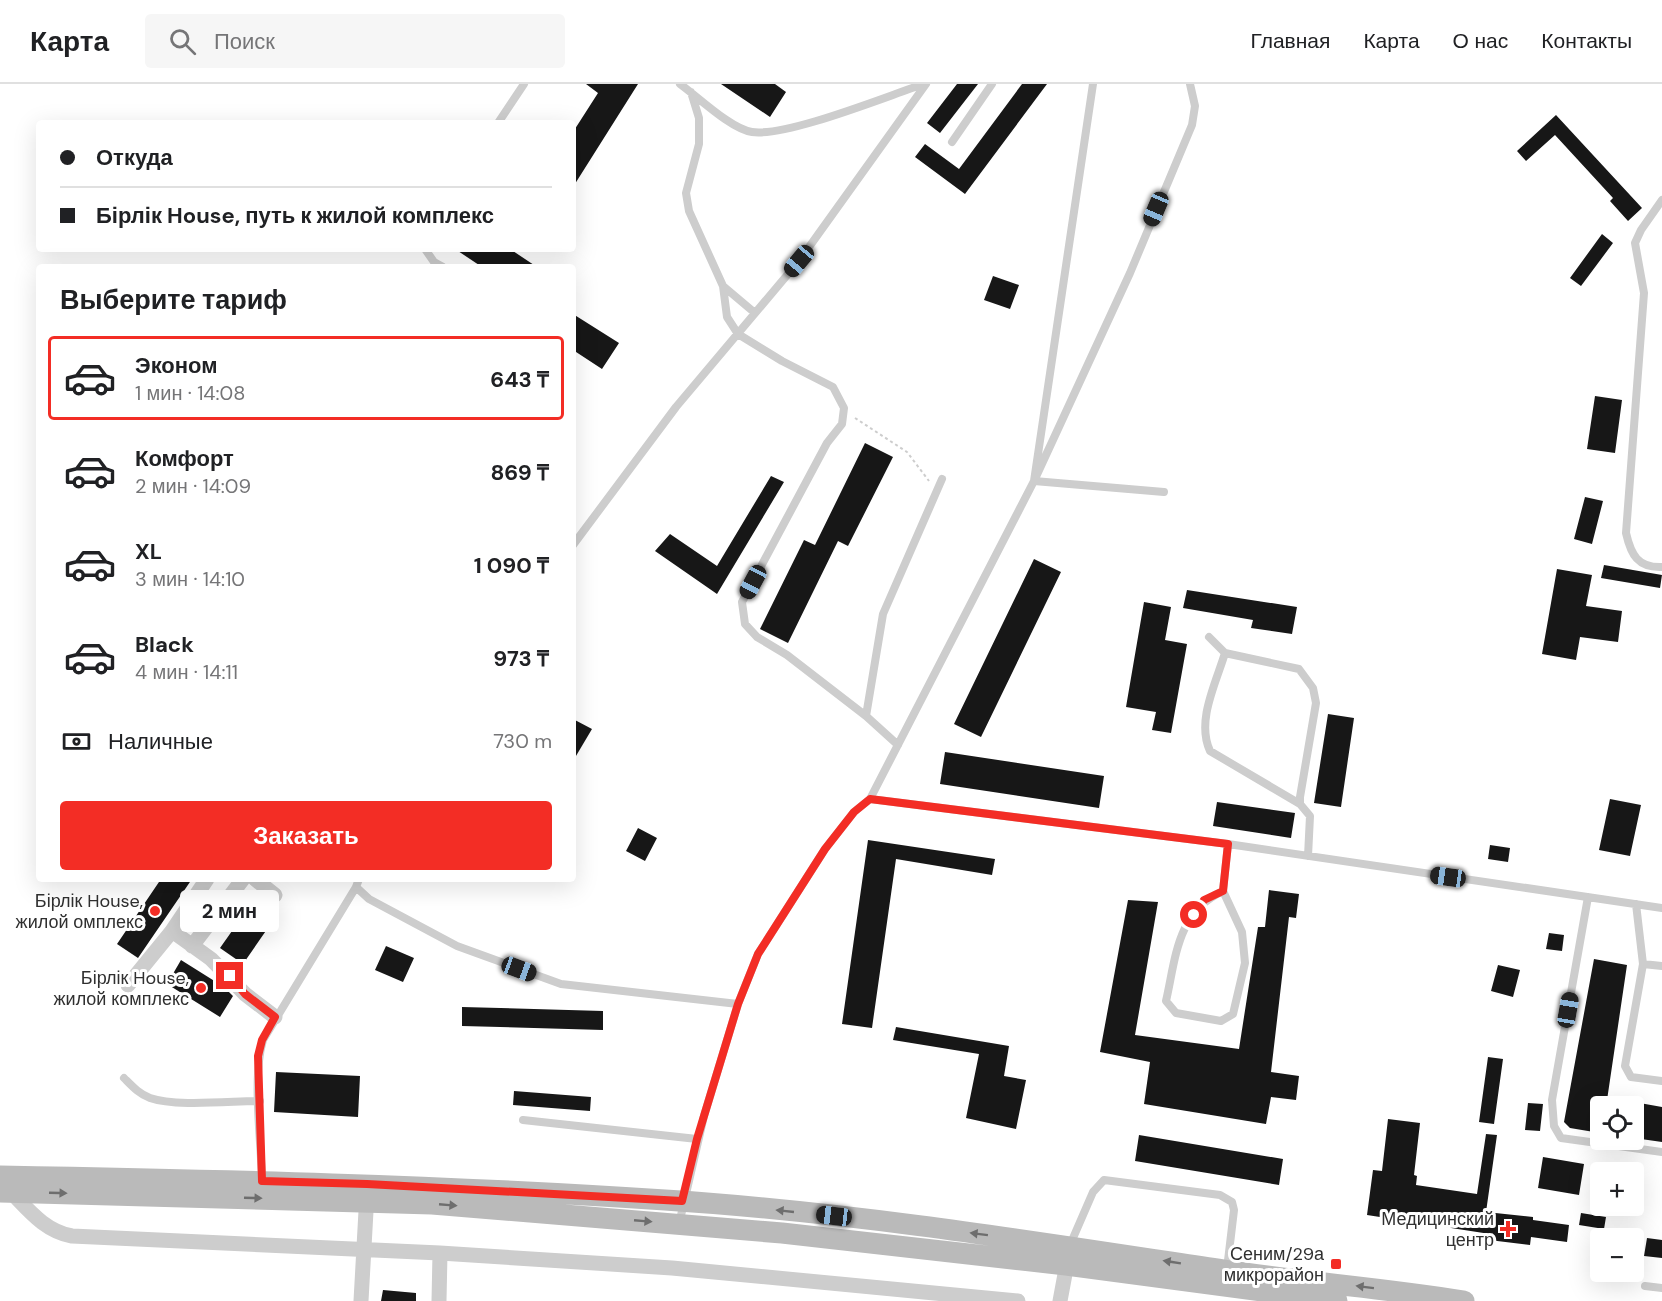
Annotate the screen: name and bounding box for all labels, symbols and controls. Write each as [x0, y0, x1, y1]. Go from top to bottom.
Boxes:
search box [145, 14, 565, 68]
text: Карта [30, 23, 109, 60]
icon: search [166, 25, 199, 58]
text: Поиск [214, 27, 275, 56]
text: Главная [1250, 27, 1330, 55]
text: Карта [1363, 27, 1420, 55]
text: О нас [1453, 27, 1508, 55]
text: Контакты [1541, 27, 1632, 55]
text: Откуда [96, 143, 173, 172]
car [1141, 189, 1171, 229]
text: Бірлік House, путь к жилой комплекс [96, 201, 494, 230]
car [781, 241, 817, 281]
text: Выберите тариф [60, 282, 287, 317]
icon: car [63, 351, 117, 405]
text: Эконом [135, 351, 218, 380]
text: 643 ₸ [490, 365, 549, 394]
text: 1 мин · 14:08 [135, 380, 245, 406]
icon: car [63, 444, 117, 498]
text: Комфорт [135, 444, 234, 473]
text: 869 ₸ [490, 458, 549, 487]
text: 2 мин · 14:09 [135, 473, 251, 499]
icon: car [63, 537, 117, 591]
text: XL [135, 537, 162, 566]
text: 1 090 ₸ [474, 551, 549, 580]
car [737, 562, 769, 602]
text: 3 мин · 14:10 [135, 566, 245, 592]
icon: car [63, 630, 117, 684]
text: Black [135, 630, 194, 659]
text: 973 ₸ [493, 644, 549, 673]
text: 4 мин · 14:11 [135, 659, 238, 685]
icon: cash [60, 725, 93, 758]
text: Наличные [108, 727, 213, 756]
text: 730 m [493, 728, 552, 754]
button: Заказать [60, 801, 552, 870]
car [1429, 866, 1467, 888]
place label: Бірлік House, жилой омплекс [16, 889, 143, 934]
callout: 2 мин [180, 889, 280, 931]
text: 2 мин [202, 898, 257, 924]
route start [1180, 901, 1207, 928]
marker: Бірлік House, жилой омплекс [148, 904, 162, 918]
car [499, 954, 539, 984]
route end [216, 962, 243, 989]
place label: Бірлік House, жилой комплекс [54, 966, 189, 1011]
marker: Бірлік House, жилой комплекс [194, 981, 208, 995]
car [1556, 991, 1580, 1029]
map controls [1590, 1096, 1644, 1282]
button: locate [1590, 1096, 1644, 1150]
button: + [1590, 1162, 1644, 1216]
one-way arrow [49, 1188, 68, 1197]
one-way arrow [244, 1194, 263, 1203]
one-way arrow [439, 1200, 458, 1210]
car [815, 1205, 853, 1227]
one-way arrow [775, 1206, 794, 1215]
place label: Медицинский центр [1381, 1207, 1494, 1252]
one-way arrow [633, 1217, 652, 1226]
marker: Медицинский центр [1499, 1220, 1517, 1238]
button: − [1590, 1228, 1644, 1282]
one-way arrow [969, 1230, 988, 1239]
place label: Сеним/29а микрорайон [1224, 1242, 1325, 1287]
one-way arrow [1162, 1257, 1181, 1266]
marker: Сеним/29а микрорайон [1329, 1257, 1343, 1271]
one-way arrow [1355, 1283, 1374, 1292]

